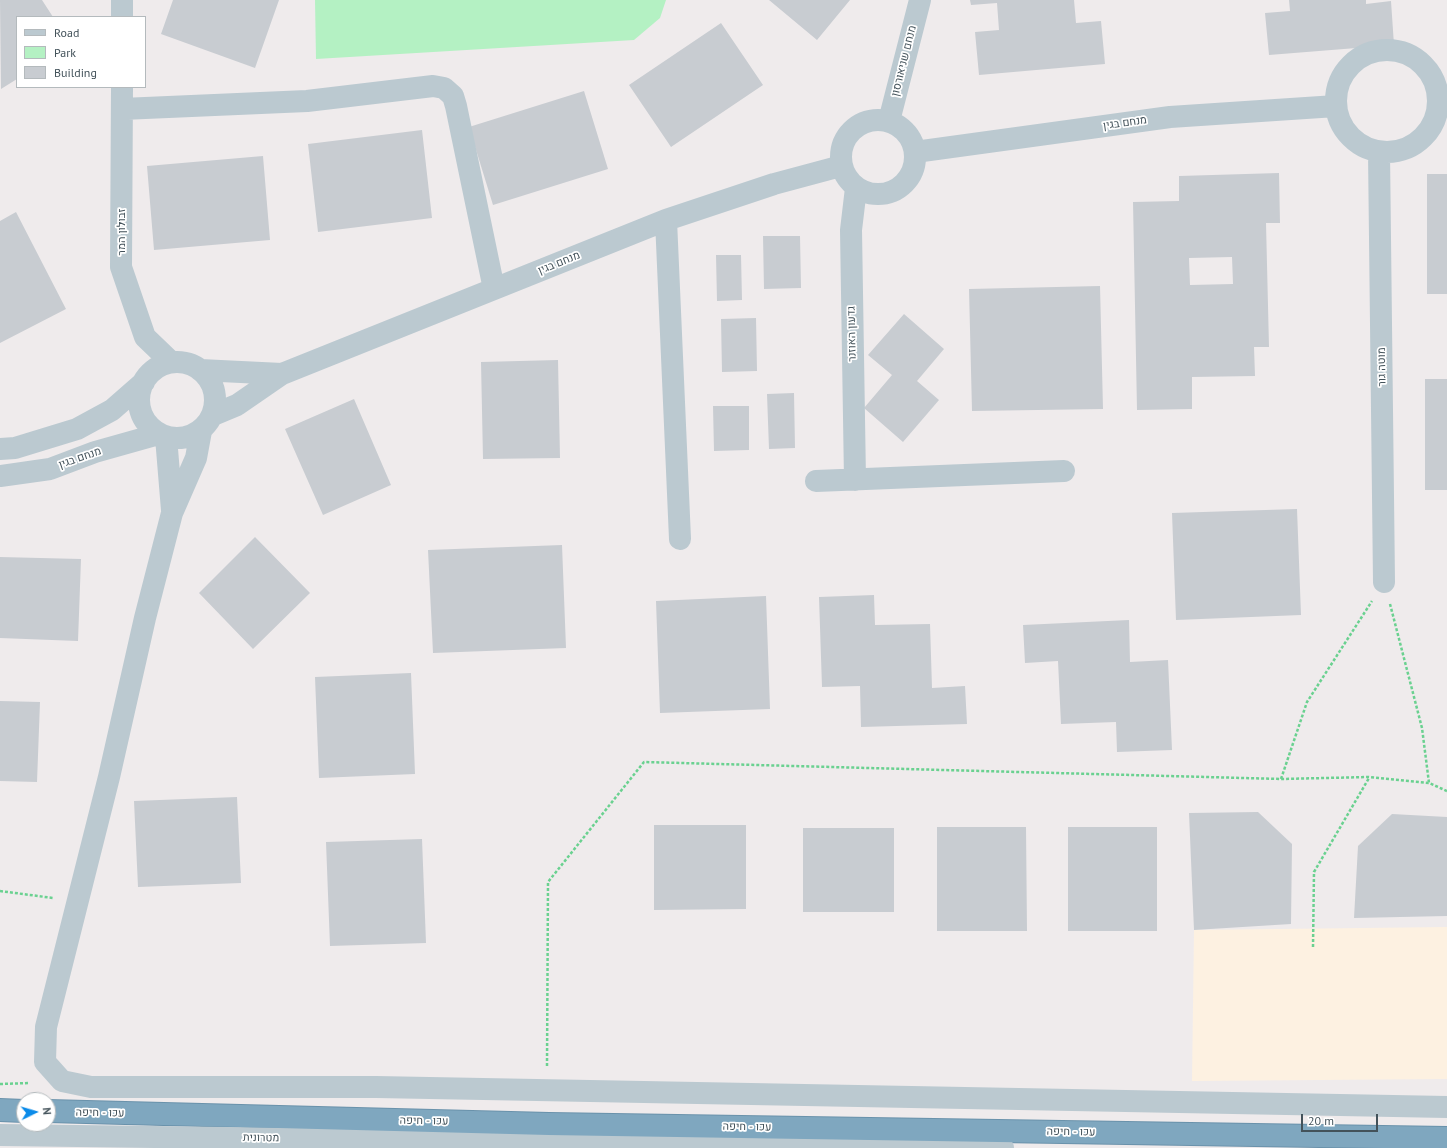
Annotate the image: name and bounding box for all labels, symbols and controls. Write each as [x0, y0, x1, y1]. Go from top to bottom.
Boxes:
legend [16, 16, 146, 88]
street label: מנחם שניאורסון [889, 24, 919, 98]
text: Road [54, 25, 79, 40]
text: Park [54, 45, 76, 60]
text: Building [54, 65, 97, 80]
street label: מנחם בגין [1102, 113, 1148, 133]
street label: זבולון המר [115, 209, 129, 255]
street label: מנחם בגין [536, 249, 582, 277]
street label: גדעון האוזנר [845, 306, 859, 362]
street label: מוטה גור [1375, 347, 1389, 387]
street label: מנחם בגין [57, 445, 103, 471]
north arrow [16, 1092, 56, 1132]
street label: עכו - חיפה [76, 1106, 124, 1120]
scale bar [1303, 1106, 1380, 1132]
text: N [40, 1107, 54, 1115]
text: 20 m [1308, 1113, 1334, 1128]
street label: עכו - חיפה [400, 1114, 448, 1128]
street label: עכו - חיפה [723, 1120, 771, 1134]
street label: עכו - חיפה [1047, 1125, 1095, 1139]
street label: מטרונית [243, 1131, 279, 1145]

